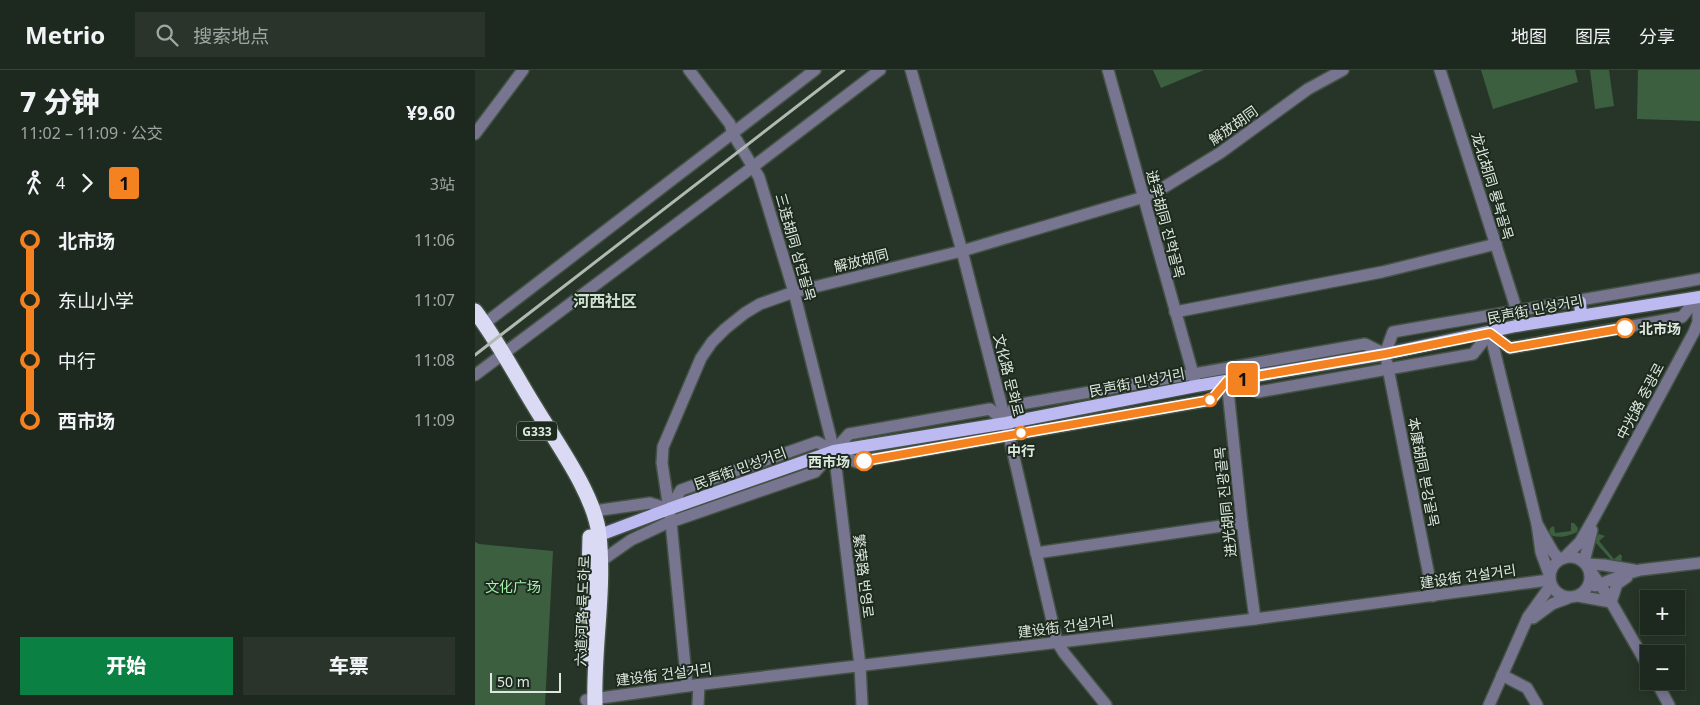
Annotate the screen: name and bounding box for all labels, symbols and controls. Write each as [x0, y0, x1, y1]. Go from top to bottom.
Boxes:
search box [135, 12, 485, 57]
text: Metrio [25, 18, 105, 51]
icon: search [153, 21, 181, 49]
text: 搜索地点 [193, 23, 269, 49]
text: 地图 [1511, 24, 1547, 48]
text: 图层 [1575, 24, 1611, 48]
text: 分享 [1639, 24, 1675, 48]
text: 7 分钟 [20, 82, 99, 120]
text: ¥9.60 [406, 100, 455, 126]
street label: 解放胡同 [1205, 101, 1261, 149]
text: 11:02 – 11:09 · 公交 [20, 122, 163, 144]
street label: 龙北胡同 룡북골목 [1468, 130, 1518, 242]
street label: 进学胡同 진학골목 [1142, 168, 1190, 280]
icon: walk [20, 169, 48, 197]
icon: forward [73, 169, 101, 197]
text: 1 [119, 171, 129, 195]
text: 4 [56, 172, 65, 194]
text: 3站 [430, 173, 455, 195]
street label: 三连胡同 삼련골목 [772, 191, 820, 303]
text: 北市场 [58, 228, 115, 254]
text: 11:06 [414, 229, 455, 251]
street label: 解放胡同 [832, 244, 890, 276]
text: 东山小学 [58, 288, 134, 314]
text: 11:07 [414, 289, 455, 311]
district label: 河西社区 [573, 290, 637, 312]
street label: 民声街 민성거리 [1485, 290, 1585, 328]
marker: 北市场 [1615, 318, 1635, 338]
place label: 北市场 [1639, 319, 1681, 338]
street label: 文化路 문화로 [990, 332, 1028, 418]
text: 中行 [58, 348, 96, 374]
text: 11:08 [414, 349, 455, 371]
street label: 中光路 중광로 [1612, 359, 1668, 443]
street label: 民声街 민성거리 [1087, 363, 1187, 401]
line badge: 1 [1227, 363, 1259, 395]
text: 1 [1238, 367, 1248, 391]
unlabelled marker [1203, 393, 1217, 407]
text: 西市场 [58, 408, 115, 434]
text: 11:09 [414, 409, 455, 431]
street label: 本康胡同 본강골목 [1404, 416, 1444, 528]
road number: G333 [517, 422, 557, 441]
marker: 中行 [1014, 426, 1028, 440]
place label: 中行 [1007, 441, 1035, 460]
street label: 民声街 민성거리 [691, 442, 789, 494]
street label: 进光胡同 진광골목 [1210, 446, 1240, 558]
marker: 西市场 [854, 451, 874, 471]
place label: 西市场 [808, 452, 850, 471]
street label: 繁荣路 번영로 [849, 533, 879, 619]
street label: 六道河路 륙도하로 [571, 555, 593, 667]
street label: 建设街 건설거리 [1419, 560, 1517, 592]
park label: 文化广场 [485, 577, 541, 596]
map controls [1640, 590, 1685, 690]
button: + [1640, 590, 1685, 635]
street label: 建设街 건설거리 [1017, 611, 1115, 641]
button: 开始 [20, 637, 233, 695]
button: 车票 [243, 637, 455, 695]
button: − [1640, 645, 1685, 690]
street label: 建设街 건설거리 [615, 659, 713, 689]
scale bar [490, 670, 561, 693]
text: 50 m [497, 672, 530, 691]

